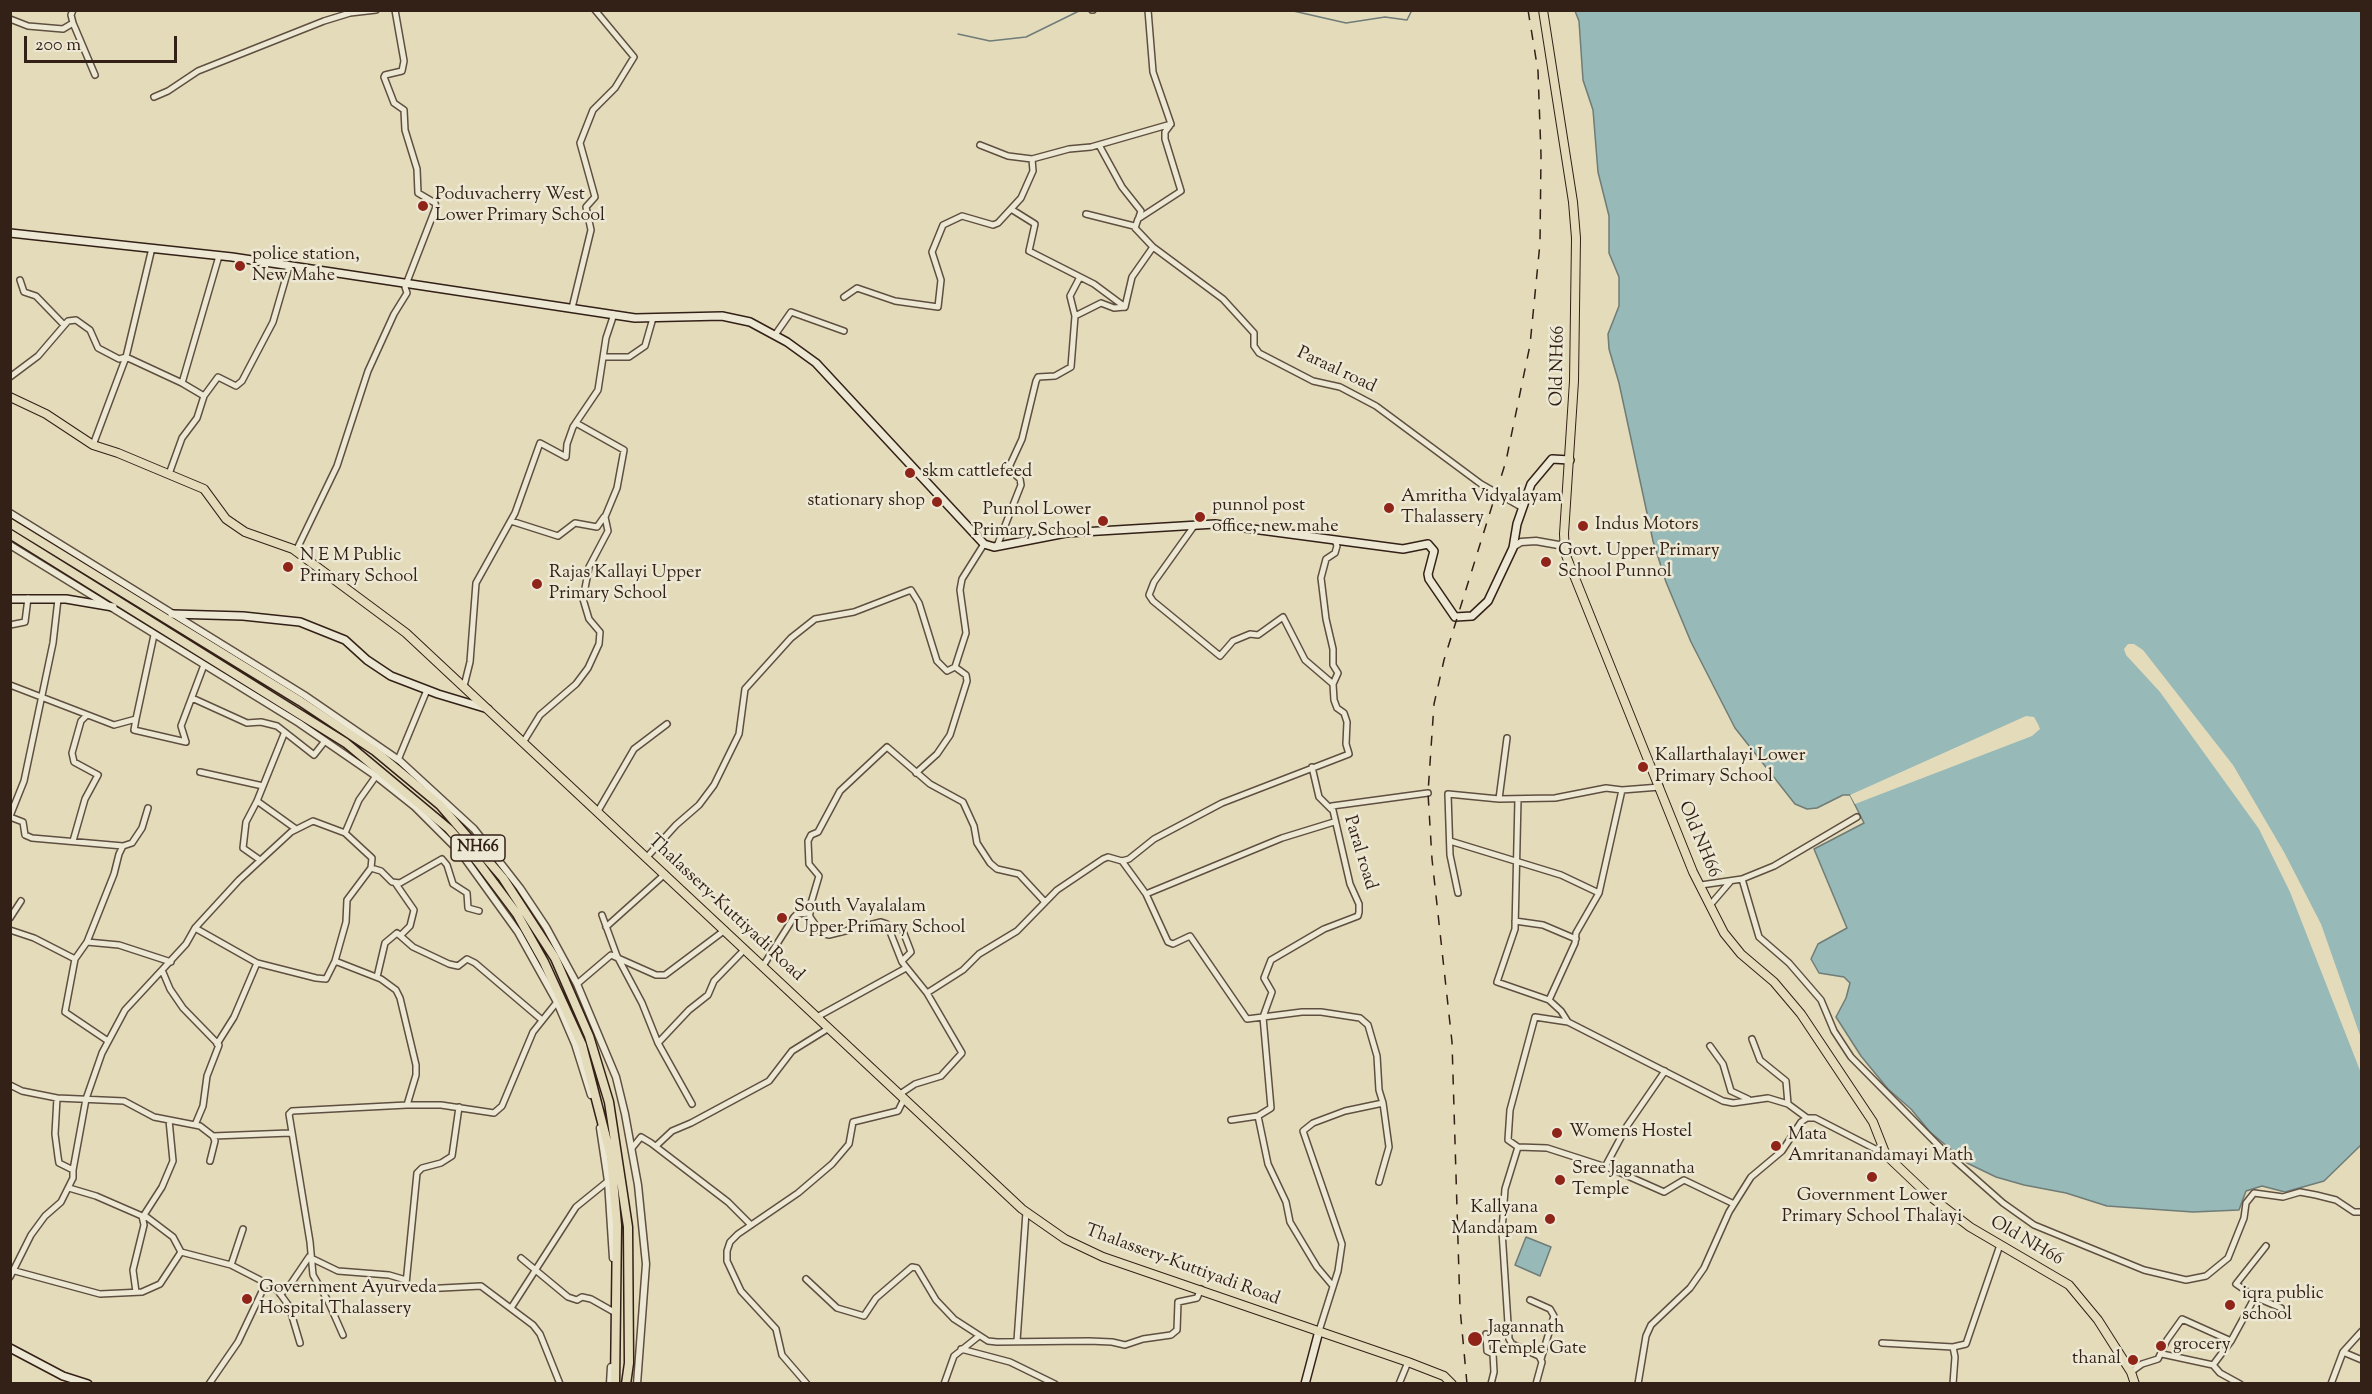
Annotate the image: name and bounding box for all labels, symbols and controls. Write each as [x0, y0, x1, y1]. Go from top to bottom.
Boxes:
scale bar [27, 24, 180, 62]
text: 200 m [35, 33, 81, 59]
place label: Poduvacherry West Lower Primary School [435, 185, 605, 228]
marker: Poduvacherry West Lower Primary School [416, 199, 430, 213]
place label: police station, New Mahe [252, 245, 360, 288]
marker: police station, New Mahe [233, 259, 247, 273]
street label: Old NH66 [1547, 325, 1571, 407]
street label: Paraal road [1293, 343, 1379, 399]
place label: skm cattlefeed [922, 462, 1032, 484]
marker: skm cattlefeed [903, 466, 917, 480]
place label: Amritha Vidyalayam Thalassery [1401, 487, 1562, 530]
place label: stationary shop [807, 491, 925, 513]
marker: stationary shop [930, 495, 944, 509]
place label: punnol post office, new mahe [1212, 496, 1339, 538]
place label: Punnol Lower Primary School [973, 500, 1091, 542]
marker: Amritha Vidyalayam Thalassery [1382, 501, 1396, 515]
marker: punnol post office, new mahe [1193, 510, 1207, 524]
marker: Punnol Lower Primary School [1096, 514, 1110, 528]
place label: Indus Motors [1595, 515, 1698, 537]
marker: Indus Motors [1576, 519, 1590, 533]
place label: Govt. Upper Primary School Punnol [1558, 541, 1720, 584]
place label: N E M Public Primary School [300, 546, 418, 588]
marker: Govt. Upper Primary School Punnol [1539, 555, 1553, 569]
marker: N E M Public Primary School [281, 560, 295, 574]
place label: Rajas Kallayi Upper Primary School [549, 563, 701, 606]
marker: Rajas Kallayi Upper Primary School [530, 577, 544, 591]
place label: Kallarthalayi Lower Primary School [1655, 746, 1805, 789]
marker: Kallarthalayi Lower Primary School [1636, 760, 1650, 774]
street label: Old NH66 [1672, 799, 1724, 881]
street label: Paral road [1337, 813, 1381, 893]
street label: Thalassery-Kuttiyadi Road [642, 831, 808, 987]
road number: NH66 [451, 835, 505, 861]
place label: South Vayalalam Upper Primary School [794, 897, 965, 940]
marker: South Vayalalam Upper Primary School [775, 911, 789, 925]
place label: Womens Hostel [1569, 1122, 1692, 1144]
place label: Mata Amritanandamayi Math [1788, 1125, 1974, 1168]
marker: Womens Hostel [1550, 1126, 1564, 1140]
marker: Mata Amritanandamayi Math [1769, 1139, 1783, 1153]
place label: Sree Jagannatha Temple [1572, 1159, 1695, 1202]
marker: Government Lower Primary School Thalayi [1865, 1170, 1879, 1184]
marker: Sree Jagannatha Temple [1553, 1173, 1567, 1187]
place label: Government Lower Primary School Thalayi [1782, 1186, 1962, 1228]
place label: Kallyana Mandapam [1451, 1198, 1538, 1240]
marker: Kallyana Mandapam [1543, 1212, 1557, 1226]
street label: Old NH66 [1986, 1212, 2066, 1272]
street label: Thalassery-Kuttiyadi Road [1082, 1221, 1282, 1311]
place label: Government Ayurveda Hospital Thalassery [259, 1278, 437, 1320]
place label: iqra public school [2242, 1284, 2324, 1326]
marker: Government Ayurveda Hospital Thalassery [240, 1292, 254, 1306]
marker: iqra public school [2223, 1298, 2237, 1312]
place label: Jagannath Temple Gate [1488, 1318, 1587, 1360]
marker: Jagannath Temple Gate [1466, 1330, 1484, 1348]
place label: grocery [2173, 1335, 2231, 1357]
marker: grocery [2154, 1339, 2168, 1353]
place label: thanal [2072, 1349, 2121, 1371]
marker: thanal [2126, 1353, 2140, 1367]

